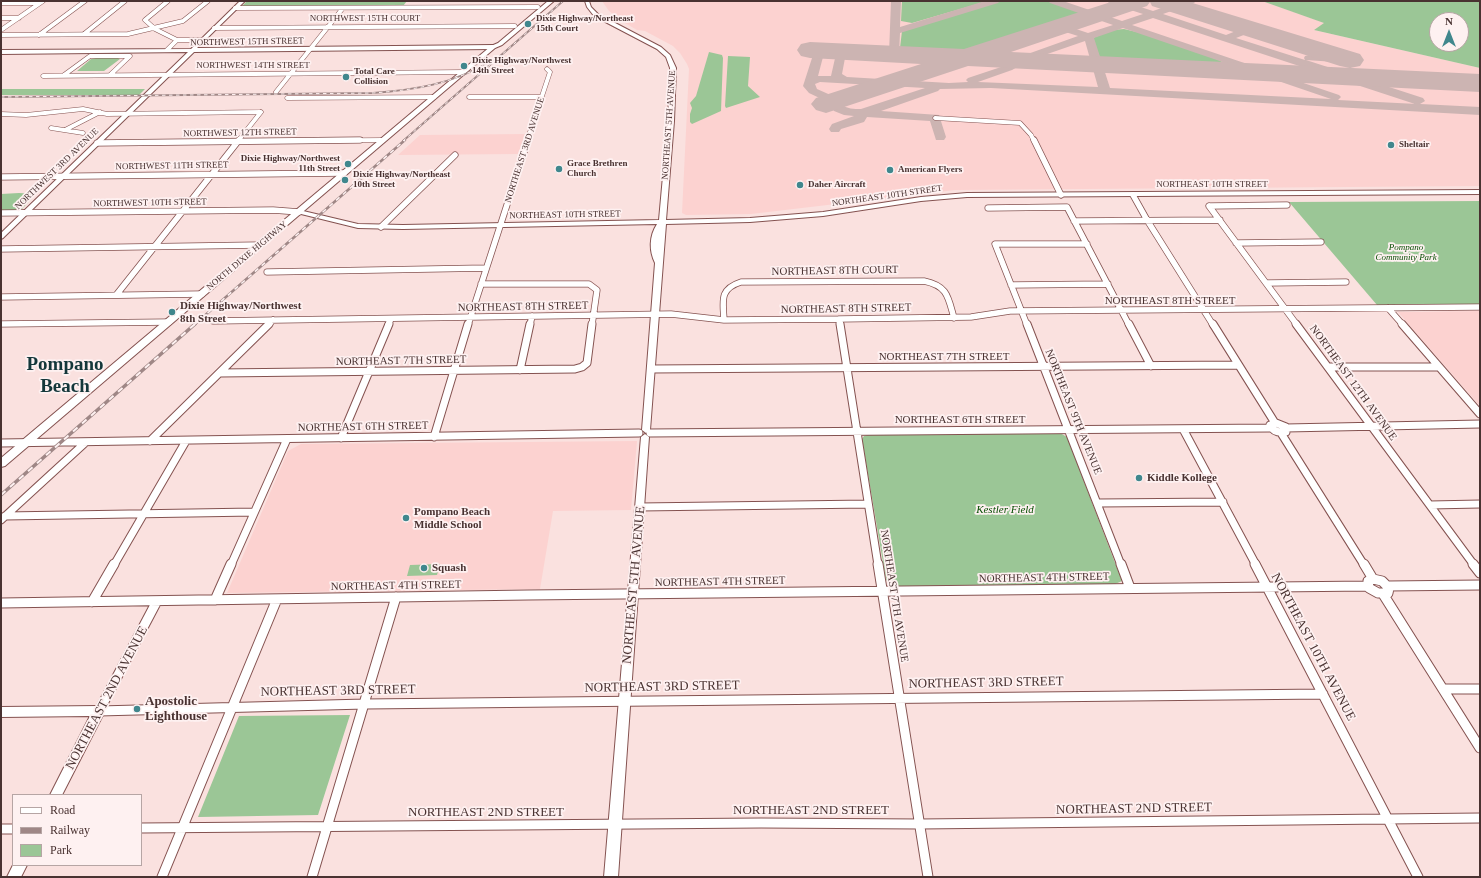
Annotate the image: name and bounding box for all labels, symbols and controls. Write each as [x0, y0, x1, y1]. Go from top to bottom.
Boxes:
north arrow [1429, 12, 1469, 52]
street label: NORTHWEST 15TH COURT [310, 14, 420, 24]
place label: Dixie Highway/Northeast 15th Court [536, 14, 633, 35]
text: N [1445, 15, 1453, 27]
marker: Dixie Highway/Northeast 15th Court [523, 19, 533, 29]
street label: NORTHWEST 15TH STREET [190, 36, 304, 48]
place label: Dixie Highway/Northwest 14th Street [472, 56, 571, 77]
street label: NORTHWEST 14TH STREET [196, 61, 310, 71]
marker: Dixie Highway/Northwest 14th Street [459, 61, 469, 71]
place label: Total Care Collision [354, 67, 395, 88]
street label: NORTHEAST 5TH AVENUE [660, 70, 678, 180]
marker: Total Care Collision [341, 72, 351, 82]
street label: NORTHEAST 3RD AVENUE [503, 96, 547, 204]
street label: NORTHWEST 3RD AVENUE [13, 126, 101, 212]
street label: NORTHWEST 12TH STREET [183, 127, 297, 139]
marker: Sheltair [1386, 140, 1396, 150]
place label: Sheltair [1399, 140, 1429, 150]
place label: Dixie Highway/Northwest 11th Street [241, 154, 340, 175]
marker: Dixie Highway/Northwest 11th Street [343, 159, 353, 169]
place label: Grace Brethren Church [567, 159, 627, 180]
street label: NORTHWEST 11TH STREET [115, 160, 229, 172]
marker: Grace Brethren Church [554, 164, 564, 174]
marker: American Flyers [885, 165, 895, 175]
place label: American Flyers [898, 165, 962, 175]
place label: Dixie Highway/Northeast 10th Street [353, 170, 450, 191]
marker: Dixie Highway/Northeast 10th Street [340, 175, 350, 185]
marker: Daher Aircraft [795, 180, 805, 190]
place label: Daher Aircraft [808, 180, 866, 190]
street label: NORTHEAST 10TH STREET [1156, 180, 1268, 190]
street label: NORTHEAST 10TH STREET [831, 183, 943, 209]
street label: NORTHWEST 10TH STREET [93, 197, 207, 209]
street label: NORTHEAST 10TH STREET [509, 209, 621, 221]
street label: NORTH DIXIE HIGHWAY [205, 219, 289, 293]
park label: Pompano Community Park [1375, 243, 1437, 264]
street label: NORTHEAST 8TH COURT [771, 263, 899, 279]
street label: NORTHEAST 8TH STREET [1105, 294, 1235, 308]
place label: Dixie Highway/Northwest 8th Street [180, 299, 301, 325]
street label: NORTHEAST 8TH STREET [458, 299, 588, 315]
street label: NORTHEAST 8TH STREET [781, 301, 911, 317]
marker: Dixie Highway/Northwest 8th Street [167, 307, 177, 317]
street label: NORTHEAST 12TH AVENUE [1307, 323, 1399, 443]
street label: NORTHEAST 9TH AVENUE [1042, 347, 1104, 477]
street label: NORTHEAST 7TH STREET [879, 350, 1009, 364]
street label: NORTHEAST 7TH STREET [336, 353, 466, 369]
district label: Pompano Beach [26, 354, 104, 398]
street label: NORTHEAST 6TH STREET [895, 413, 1025, 427]
street label: NORTHEAST 6TH STREET [298, 419, 428, 435]
place label: Kiddle Kollege [1147, 471, 1217, 485]
marker: Kiddle Kollege [1134, 473, 1144, 483]
park label: Kestler Field [976, 503, 1034, 517]
place label: Pompano Beach Middle School [414, 505, 490, 531]
street label: NORTHEAST 5TH AVENUE [619, 505, 649, 665]
marker: Pompano Beach Middle School [401, 513, 411, 523]
street label: NORTHEAST 7TH AVENUE [877, 529, 911, 663]
place label: Squash [432, 561, 466, 575]
marker: Squash [419, 563, 429, 573]
street label: NORTHEAST 4TH STREET [979, 570, 1109, 586]
street label: NORTHEAST 10TH AVENUE [1267, 570, 1359, 724]
street label: NORTHEAST 4TH STREET [655, 574, 785, 590]
street label: NORTHEAST 4TH STREET [331, 578, 461, 594]
street label: NORTHEAST 2ND AVENUE [63, 624, 151, 772]
street label: NORTHEAST 3RD STREET [908, 674, 1064, 692]
street label: NORTHEAST 3RD STREET [584, 678, 740, 696]
street label: NORTHEAST 3RD STREET [260, 682, 416, 700]
place label: Apostolic Lighthouse [145, 694, 207, 725]
marker: Apostolic Lighthouse [132, 704, 142, 714]
legend [12, 794, 142, 866]
street label: NORTHEAST 2ND STREET [1056, 800, 1212, 818]
text: Road [50, 803, 75, 817]
street label: NORTHEAST 2ND STREET [733, 803, 889, 819]
street label: NORTHEAST 2ND STREET [408, 805, 564, 821]
text: Railway [50, 823, 90, 837]
text: Park [50, 843, 72, 857]

